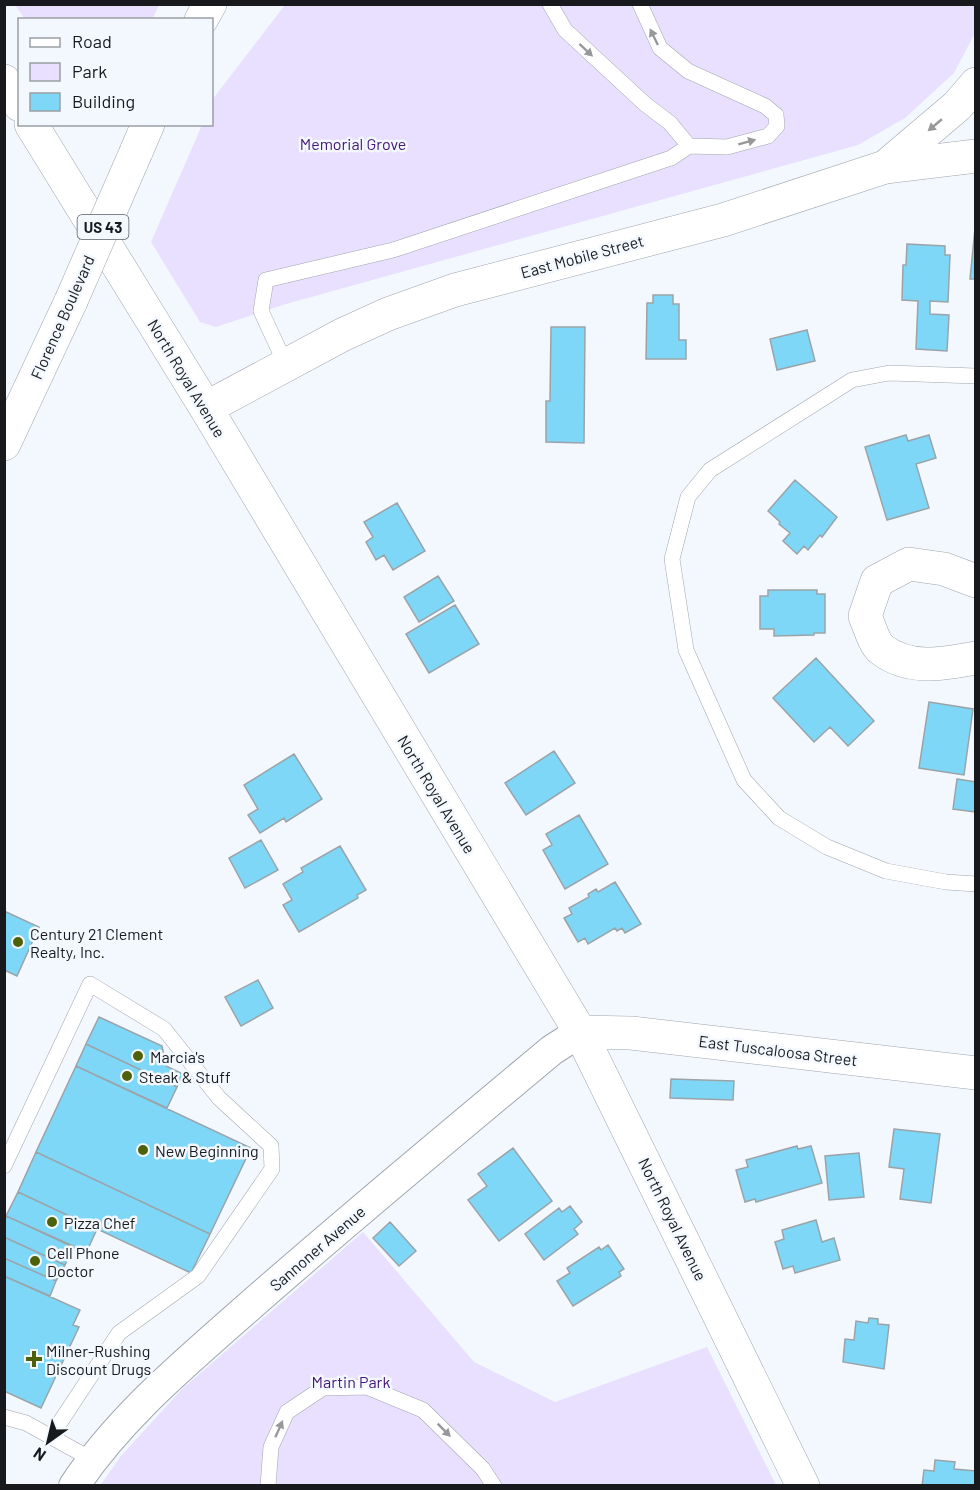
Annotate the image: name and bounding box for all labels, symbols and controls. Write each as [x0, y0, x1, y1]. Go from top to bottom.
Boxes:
legend [18, 18, 213, 126]
one-way arrow [649, 28, 659, 45]
text: Road [72, 30, 112, 52]
one-way arrow [579, 42, 593, 56]
text: Park [72, 60, 107, 82]
text: Building [72, 90, 135, 112]
one-way arrow [928, 118, 943, 131]
park label: Memorial Grove [300, 134, 406, 153]
one-way arrow [738, 137, 756, 146]
road number: US 43 [78, 215, 128, 239]
street label: East Mobile Street [518, 230, 646, 282]
street label: Florence Boulevard [26, 252, 98, 382]
street label: North Royal Avenue [144, 315, 230, 441]
street label: North Royal Avenue [394, 731, 480, 857]
place label: Century 21 Clement Realty, Inc. [30, 924, 163, 961]
marker: Century 21 Clement Realty, Inc. [11, 935, 25, 949]
street label: East Tuscaloosa Street [698, 1031, 858, 1069]
place label: Marcia's [150, 1047, 205, 1066]
marker: Marcia's [131, 1049, 145, 1063]
place label: Steak & Stuff [139, 1067, 231, 1086]
marker: Steak & Stuff [120, 1069, 134, 1083]
place label: New Beginning [155, 1141, 259, 1160]
marker: New Beginning [136, 1143, 150, 1157]
street label: North Royal Avenue [635, 1154, 711, 1284]
street label: Sannoner Avenue [265, 1201, 369, 1295]
place label: Pizza Chef [64, 1213, 136, 1232]
marker: Pizza Chef [45, 1215, 59, 1229]
place label: Cell Phone Doctor [47, 1243, 120, 1280]
marker: Cell Phone Doctor [28, 1254, 42, 1268]
place label: Milner-Rushing Discount Drugs [46, 1341, 151, 1378]
marker: Milner-Rushing Discount Drugs [27, 1352, 41, 1366]
park label: Martin Park [312, 1372, 390, 1391]
north arrow [18, 1412, 78, 1472]
one-way arrow [275, 1420, 284, 1437]
one-way arrow [436, 1423, 450, 1437]
text: N [30, 1444, 49, 1466]

